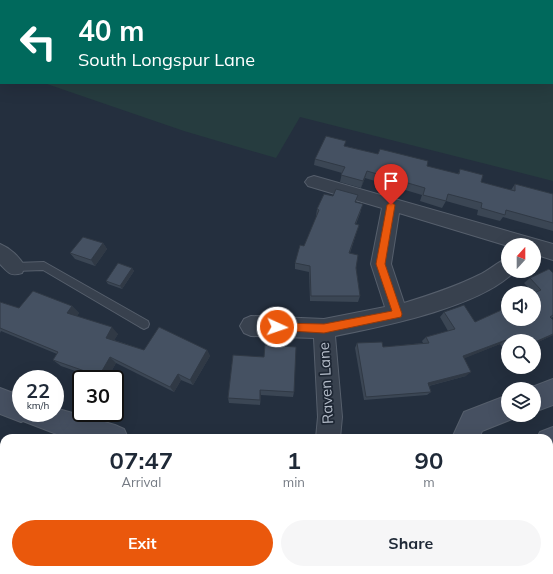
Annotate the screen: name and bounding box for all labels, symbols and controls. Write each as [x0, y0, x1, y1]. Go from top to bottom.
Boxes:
text: 40 m [78, 13, 144, 48]
icon: left [12, 16, 64, 68]
text: South Longspur Lane [78, 48, 255, 71]
pin [374, 164, 408, 205]
icon: arrive [380, 170, 402, 192]
north arrow [501, 238, 541, 278]
map controls [501, 238, 541, 422]
button: sound [501, 286, 541, 326]
position arrow [256, 306, 298, 348]
button: search [501, 334, 541, 374]
street label: Raven Lane [314, 342, 337, 425]
speed limit sign: 30 [72, 370, 124, 422]
text: 22 [26, 378, 50, 403]
button: layers [501, 382, 541, 422]
text: km/h [27, 399, 49, 412]
text: 07:47 [110, 445, 173, 475]
text: 1 [287, 445, 301, 475]
text: 90 [415, 445, 443, 475]
text: Arrival [122, 474, 161, 490]
text: min [283, 474, 305, 490]
text: m [423, 474, 435, 490]
button: Exit [12, 520, 273, 566]
button: Share [281, 520, 541, 566]

